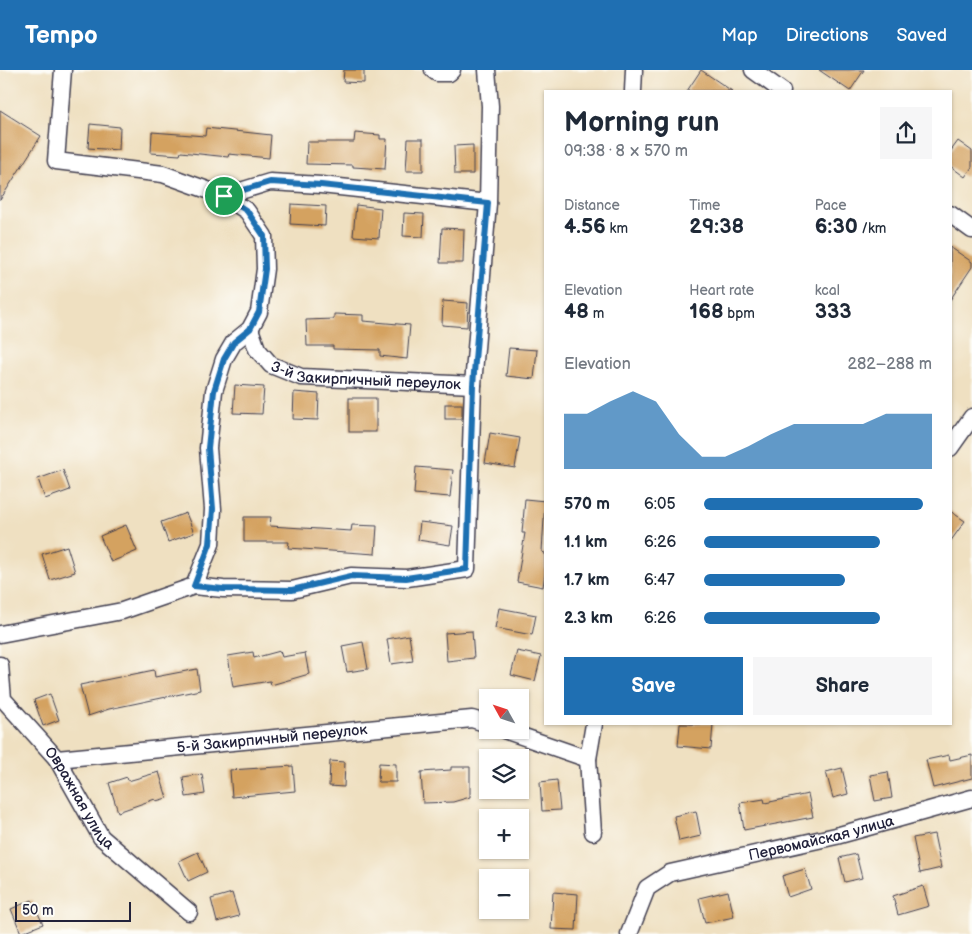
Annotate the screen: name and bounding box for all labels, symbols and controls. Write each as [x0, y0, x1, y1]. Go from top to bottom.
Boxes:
text: Tempo [25, 21, 98, 50]
text: Map [722, 25, 758, 46]
text: Directions [786, 25, 868, 46]
text: Saved [896, 25, 947, 46]
text: Morning run [564, 106, 719, 139]
button: share [880, 107, 932, 159]
text: 09:38 · 8 × 570 m [564, 142, 688, 161]
pin [203, 175, 245, 217]
icon: arrive [210, 182, 238, 210]
text: Distance [564, 197, 620, 214]
text: Time [689, 197, 720, 214]
text: Pace [815, 197, 847, 214]
text: 4.56 [564, 214, 606, 239]
text: 29:38 [689, 214, 744, 239]
text: 6:30 [815, 214, 858, 239]
text: km [606, 220, 628, 237]
text: /km [858, 220, 886, 237]
text: Elevation [564, 282, 622, 299]
text: Heart rate [689, 282, 754, 299]
text: kcal [815, 282, 840, 299]
text: 48 [564, 299, 589, 324]
text: 168 [689, 299, 724, 324]
text: 333 [815, 299, 851, 324]
text: m [589, 305, 604, 322]
text: bpm [724, 305, 755, 322]
text: Elevation [564, 355, 631, 374]
text: 282–288 m [848, 355, 932, 374]
street label: 3-й Закирпичный переулок [268, 356, 461, 394]
text: 570 m [564, 495, 610, 514]
text: 6:05 [644, 495, 676, 514]
text: 1.1 km [564, 533, 607, 552]
text: 6:26 [644, 533, 676, 552]
text: 1.7 km [564, 571, 609, 590]
text: 6:47 [644, 571, 675, 590]
text: 2.3 km [564, 609, 613, 628]
text: 6:26 [644, 609, 676, 628]
button: Save [564, 657, 743, 715]
button: Share [753, 657, 932, 715]
north arrow [479, 689, 529, 739]
map controls [479, 689, 529, 919]
street label: 5-й Закирпичный переулок [176, 720, 368, 757]
street label: Овражная улица [41, 742, 118, 854]
button: layers [479, 749, 529, 799]
button: + [479, 809, 529, 859]
street label: Первомайская улица [747, 811, 896, 865]
button: − [479, 869, 529, 919]
scale bar [15, 899, 131, 922]
text: 50 m [22, 902, 54, 919]

